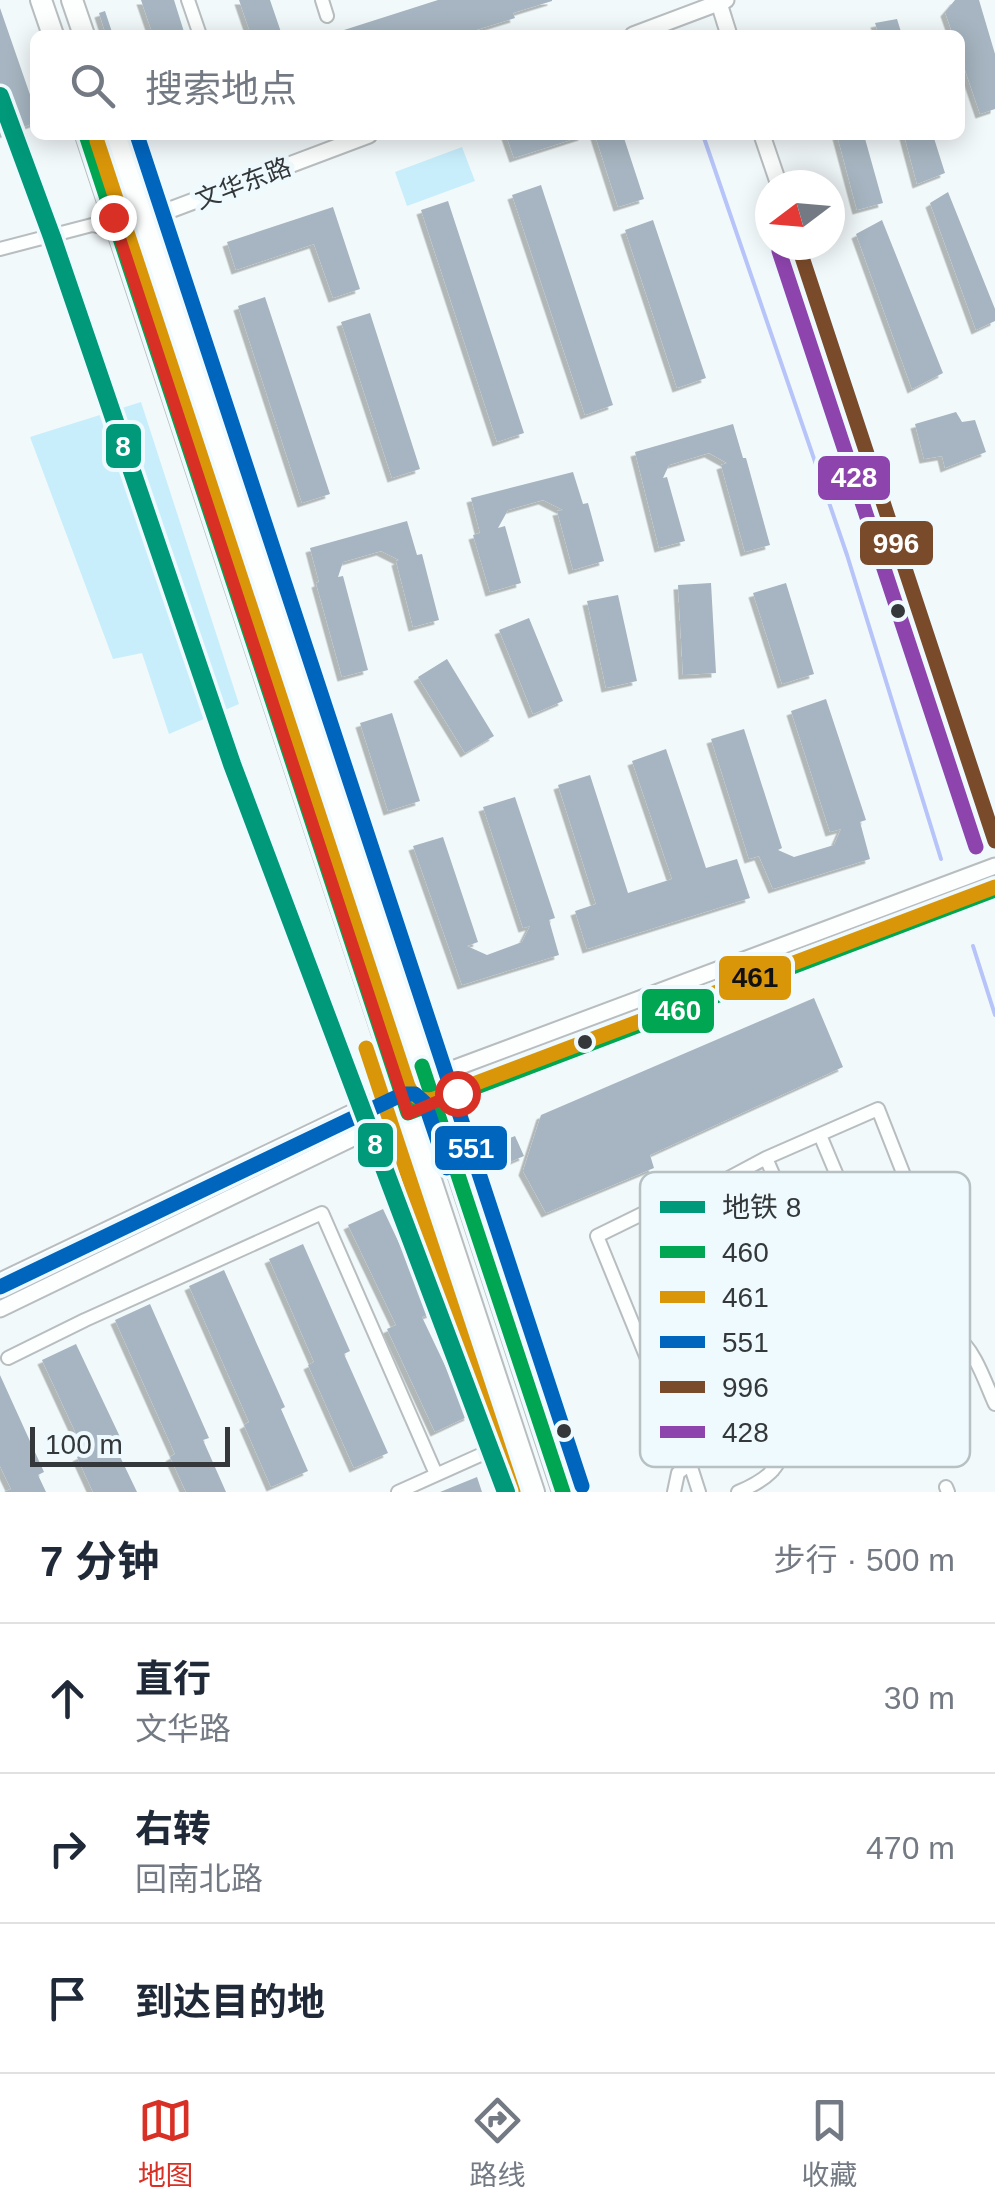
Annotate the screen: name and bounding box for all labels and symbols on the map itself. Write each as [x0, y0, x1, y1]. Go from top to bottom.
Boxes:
street label: 文华东路 [191, 152, 295, 214]
north arrow [755, 170, 845, 260]
route end [91, 195, 137, 241]
line badge: 8 [104, 422, 143, 470]
text: 8 [115, 431, 131, 462]
line badge: 428 [816, 454, 892, 502]
text: 428 [831, 462, 877, 493]
line badge: 996 [858, 519, 935, 567]
text: 996 [873, 528, 919, 559]
unlabelled marker [888, 601, 908, 621]
line badge: 461 [717, 954, 793, 1002]
text: 461 [732, 962, 778, 993]
line badge: 460 [640, 987, 716, 1035]
text: 460 [655, 995, 701, 1026]
unlabelled marker [575, 1032, 595, 1052]
route start [435, 1071, 481, 1117]
line badge: 8 [356, 1121, 395, 1169]
line badge: 551 [433, 1124, 509, 1172]
text: 8 [367, 1129, 383, 1160]
text: 551 [448, 1133, 494, 1164]
legend [640, 1172, 970, 1467]
text: 地铁 8 [722, 1192, 801, 1223]
text: 460 [722, 1237, 769, 1268]
text: 461 [722, 1282, 769, 1313]
text: 551 [722, 1327, 769, 1358]
text: 996 [722, 1372, 769, 1403]
text: 428 [722, 1417, 769, 1448]
unlabelled marker [554, 1421, 574, 1441]
scale bar [30, 1422, 230, 1466]

